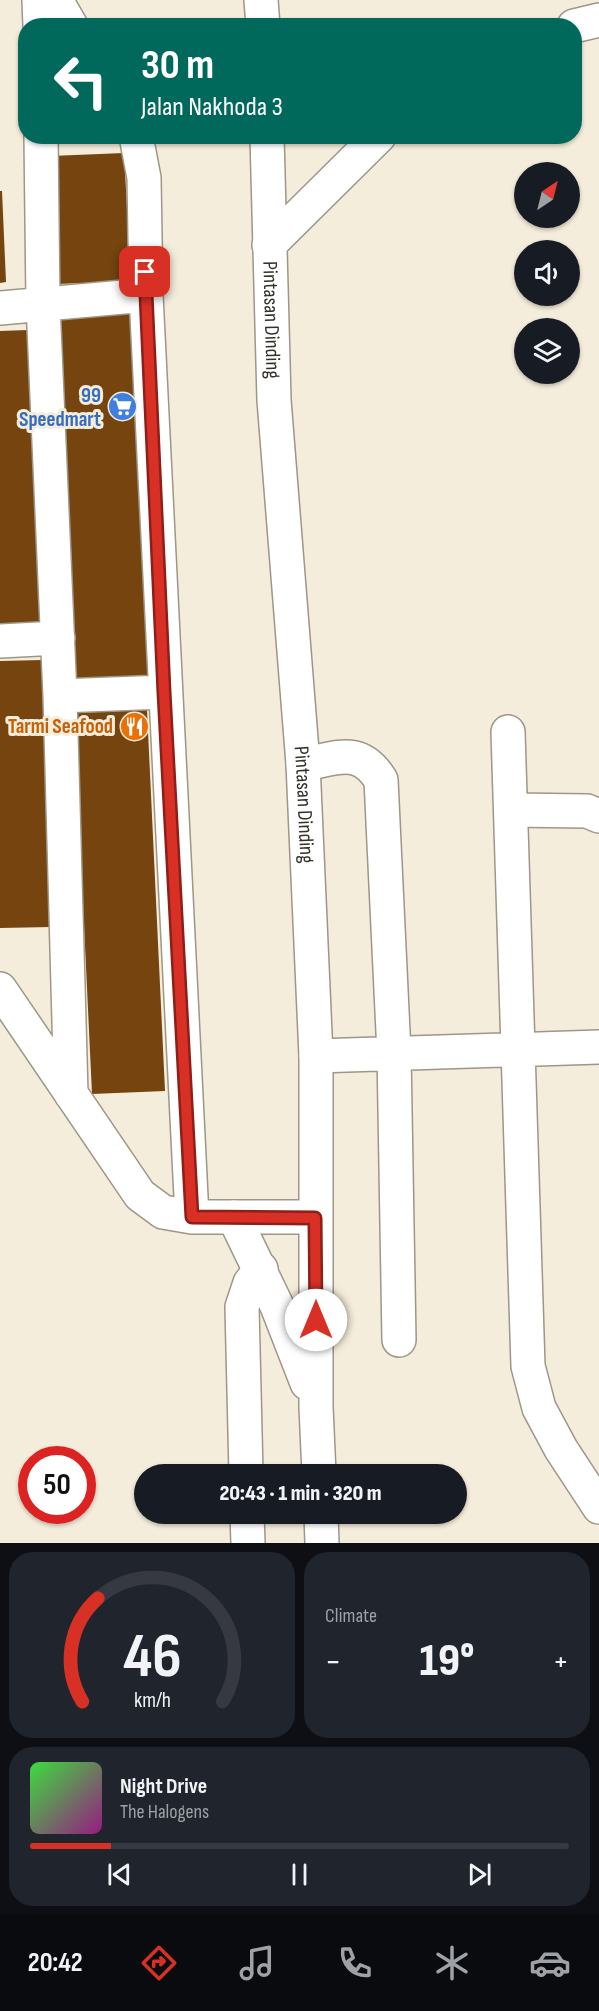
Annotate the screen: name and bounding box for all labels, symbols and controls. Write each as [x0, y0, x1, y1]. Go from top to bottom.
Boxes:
text: 30 m [141, 40, 214, 91]
icon: left [42, 42, 120, 120]
text: Jalan Nakhoda 3 [141, 91, 283, 123]
north arrow [514, 162, 580, 228]
map controls [514, 162, 580, 384]
button: sound [514, 240, 580, 306]
pin [119, 246, 170, 297]
icon: arrive [128, 255, 161, 288]
street label: Pintasan Dinding [257, 261, 285, 379]
button: layers [514, 318, 580, 384]
place label: 99 Speedmart [19, 383, 101, 432]
supermarket icon: 99 Speedmart [106, 391, 138, 423]
restaurant icon: Tarmi Seafood [118, 710, 150, 742]
place label: Tarmi Seafood [8, 714, 113, 739]
street label: Pintasan Dinding [289, 745, 319, 864]
position arrow [284, 1288, 348, 1352]
speed limit sign: 50 [18, 1446, 96, 1524]
text: 20:43 · 1 min · 320 m [219, 1480, 382, 1507]
text: Climate [325, 1604, 377, 1628]
text: 46 [123, 1620, 181, 1695]
text: 19° [420, 1634, 474, 1689]
text: − [325, 1642, 341, 1682]
text: + [553, 1642, 569, 1682]
text: km/h [133, 1688, 171, 1713]
text: Night Drive [120, 1773, 207, 1800]
text: The Halogens [120, 1800, 209, 1824]
icon: previous [103, 1858, 136, 1891]
icon: pause [283, 1858, 316, 1891]
icon: next [463, 1858, 496, 1891]
icon: directions [138, 1942, 180, 1984]
icon: music [236, 1942, 278, 1984]
icon: phone [334, 1942, 376, 1984]
icon: climate [431, 1942, 473, 1984]
icon: car [529, 1942, 571, 1984]
text: 20:42 [28, 1947, 83, 1979]

